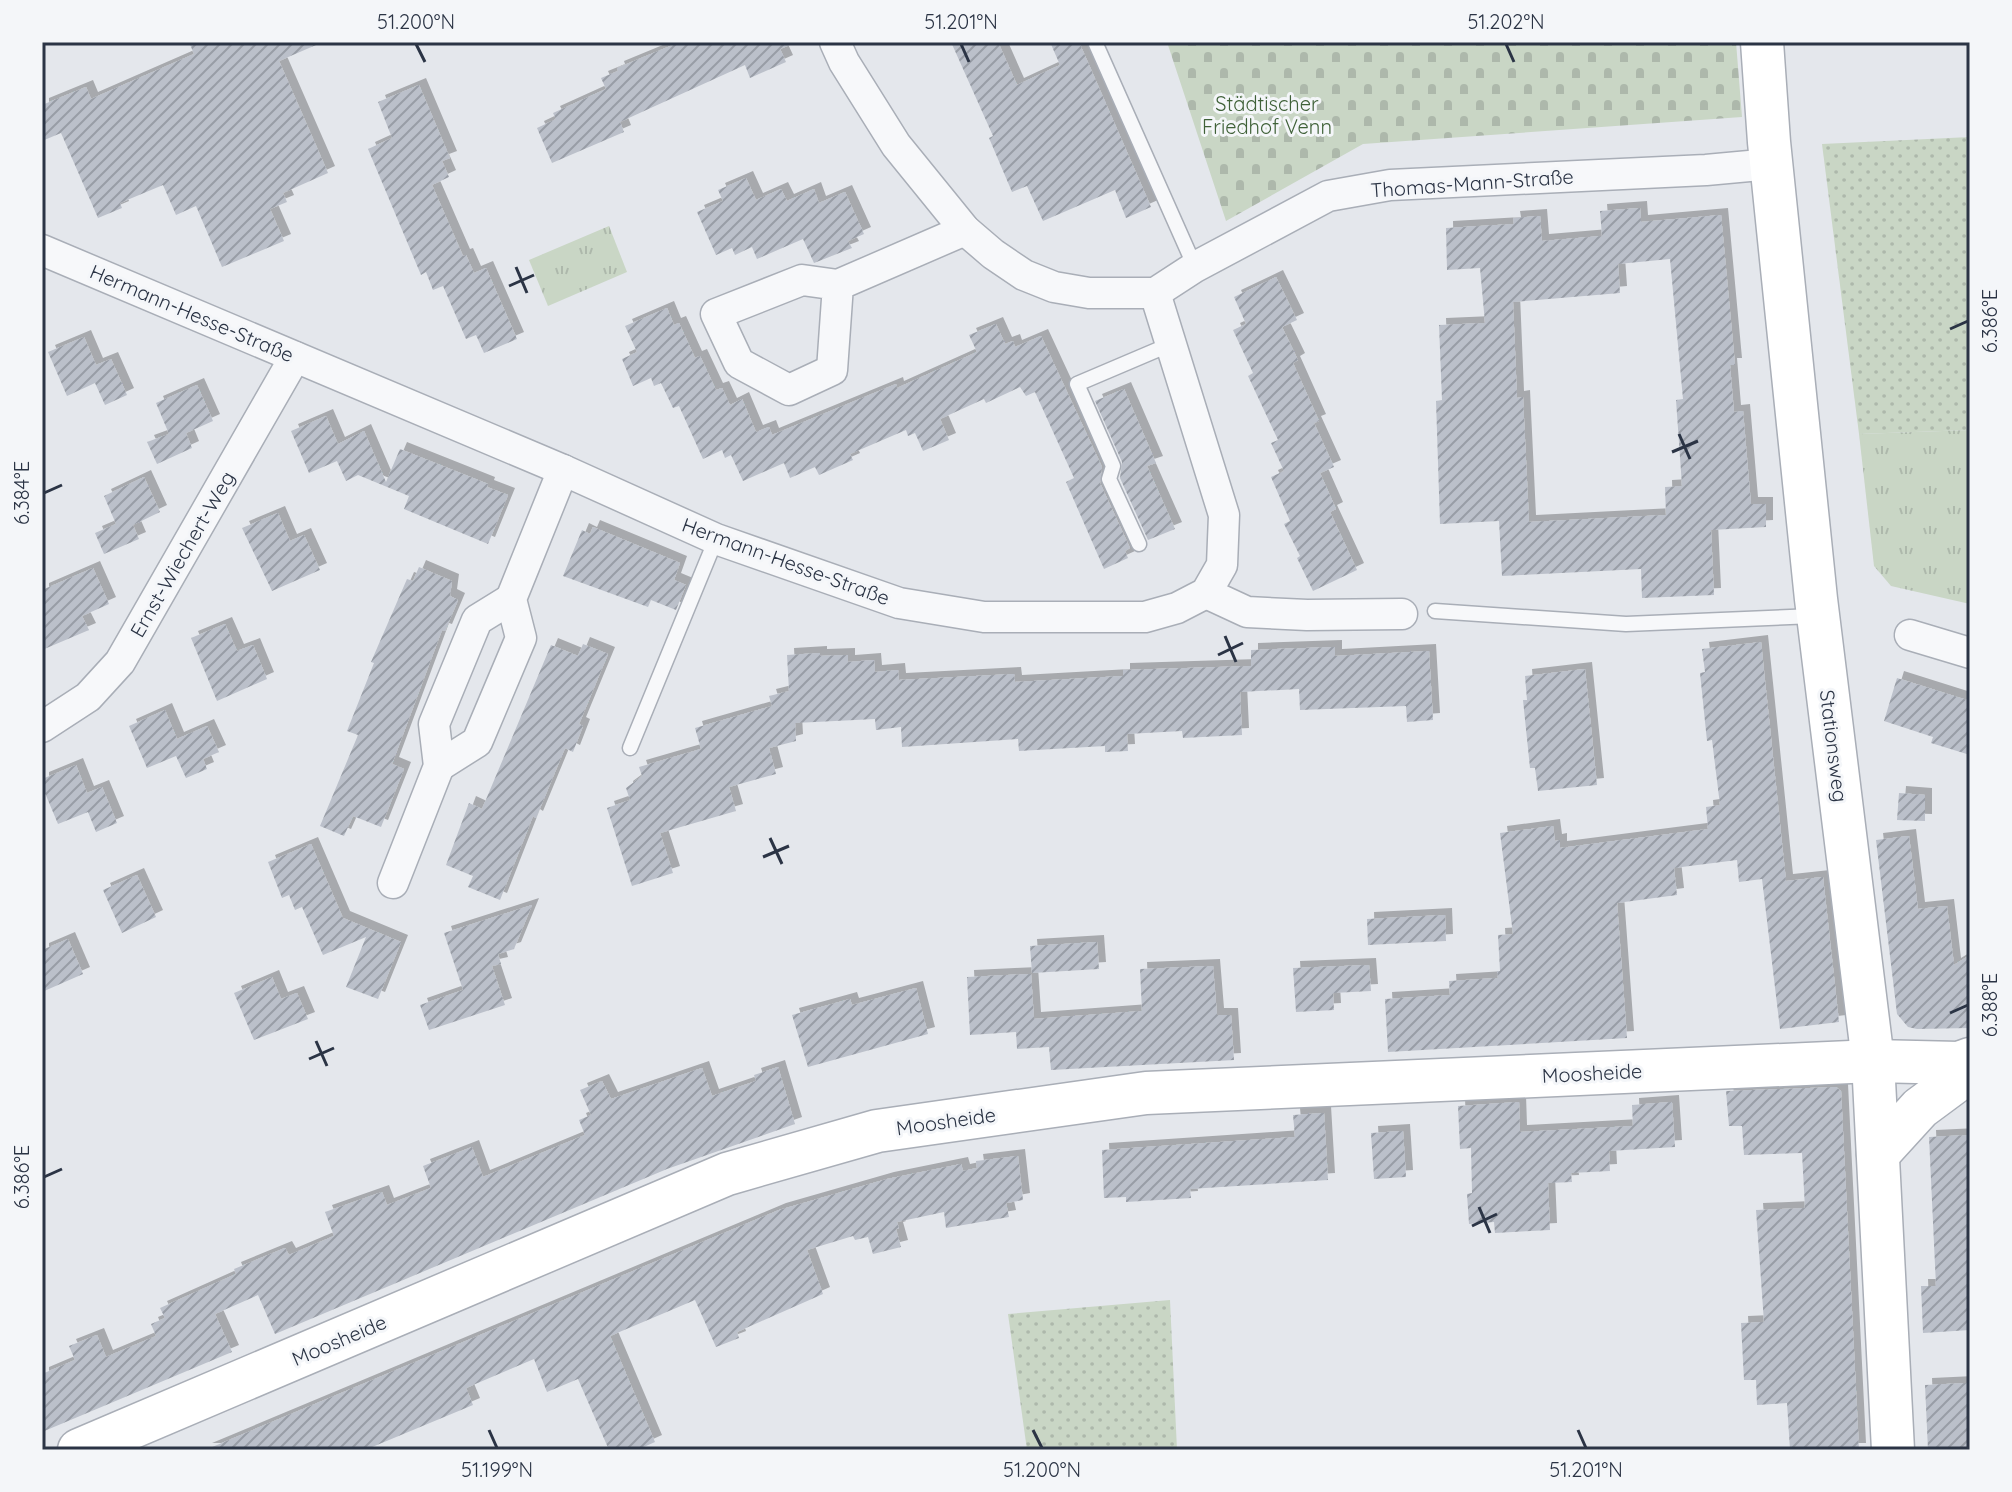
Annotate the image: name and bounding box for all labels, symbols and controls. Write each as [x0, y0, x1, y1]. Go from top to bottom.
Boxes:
text: 51.200°N [377, 9, 455, 34]
text: 51.201°N [924, 9, 998, 34]
text: 51.202°N [1467, 9, 1545, 34]
park label: Städtischer Friedhof Venn [1202, 91, 1332, 139]
street label: Thomas-Mann-Straße [1370, 163, 1574, 203]
street label: Hermann-Hesse-Straße [86, 259, 298, 367]
text: 6.386°E [1977, 289, 2002, 353]
text: 6.384°E [9, 461, 34, 525]
street label: Ernst-Wiechert-Weg [124, 467, 240, 641]
street label: Hermann-Hesse-Straße [679, 512, 893, 610]
street label: Stationsweg [1815, 688, 1853, 804]
text: 6.388°E [1977, 973, 2002, 1037]
street label: Moosheide [1541, 1058, 1643, 1088]
street label: Moosheide [895, 1102, 997, 1140]
text: 6.386°E [9, 1145, 34, 1209]
street label: Moosheide [288, 1309, 390, 1371]
text: 51.199°N [461, 1457, 533, 1482]
text: 51.200°N [1003, 1457, 1081, 1482]
text: 51.201°N [1549, 1457, 1623, 1482]

